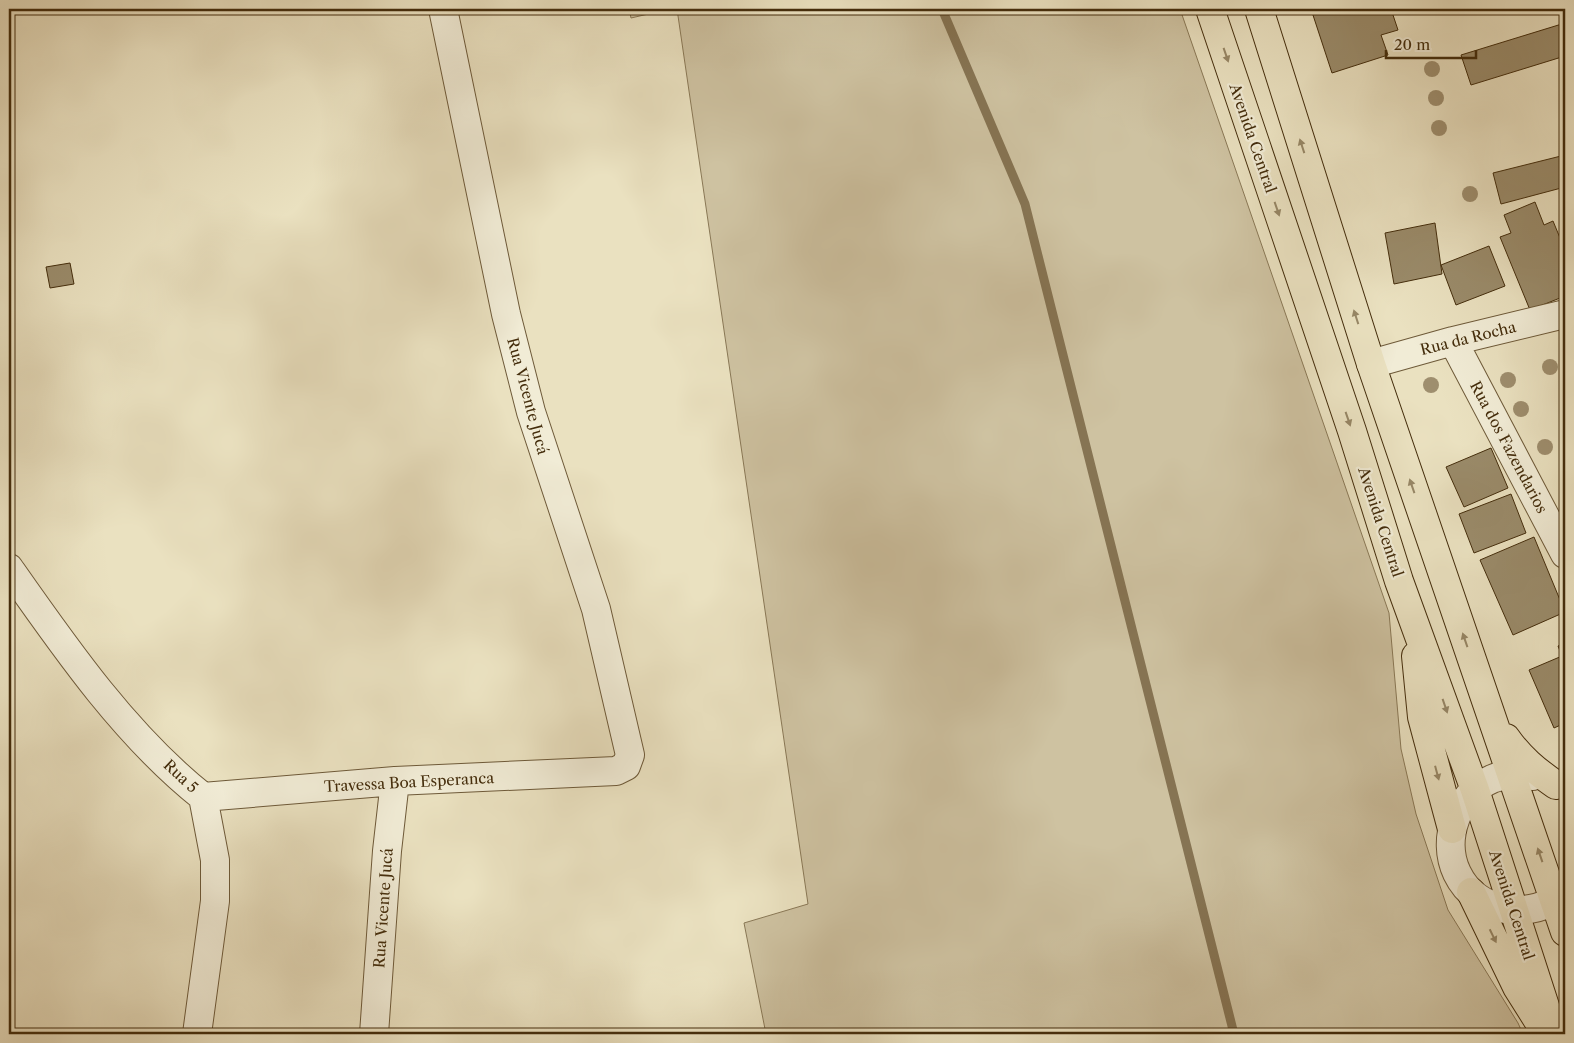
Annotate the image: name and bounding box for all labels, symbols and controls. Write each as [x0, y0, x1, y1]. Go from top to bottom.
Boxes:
scale bar [1386, 28, 1476, 60]
text: 20 m [1394, 35, 1430, 54]
one-way arrow [1222, 48, 1230, 63]
street label: Avenida Central [1225, 80, 1281, 196]
one-way arrow [1298, 138, 1306, 153]
one-way arrow [1274, 202, 1282, 217]
one-way arrow [1352, 310, 1360, 325]
street label: Rua da Rocha [1418, 317, 1518, 359]
street label: Rua Vicente Jucá [503, 335, 553, 457]
street label: Rua dos Fazendarios [1466, 378, 1552, 516]
one-way arrow [1345, 412, 1352, 427]
street label: Avenida Central [1354, 464, 1408, 580]
one-way arrow [1408, 478, 1416, 493]
one-way arrow [1461, 632, 1469, 647]
one-way arrow [1441, 699, 1449, 714]
street label: Rua 5 [160, 755, 202, 797]
one-way arrow [1433, 766, 1441, 781]
street label: Travessa Boa Esperanca [323, 768, 495, 796]
street label: Rua Vicente Jucá [369, 847, 397, 969]
street label: Avenida Central [1485, 847, 1539, 963]
one-way arrow [1535, 848, 1543, 863]
one-way arrow [1489, 929, 1497, 943]

